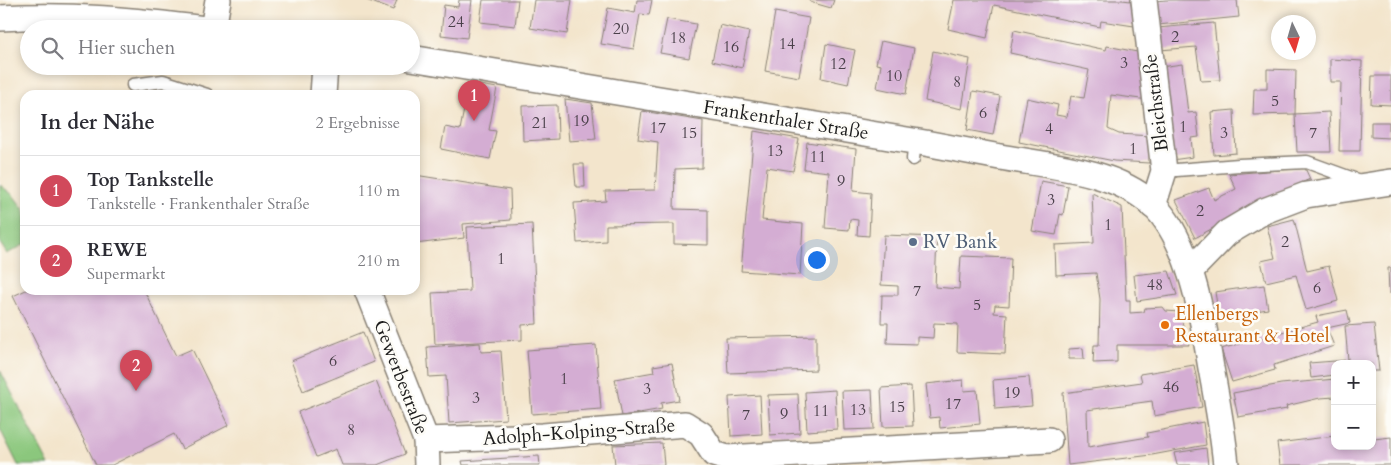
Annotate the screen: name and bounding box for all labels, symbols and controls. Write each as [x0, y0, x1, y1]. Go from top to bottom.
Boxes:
house number: 24 [448, 11, 464, 33]
north arrow [1271, 15, 1316, 60]
house number: 20 [613, 18, 629, 40]
search box [20, 20, 420, 75]
house number: 2 [1171, 26, 1179, 48]
house number: 18 [670, 27, 686, 49]
house number: 14 [779, 33, 795, 55]
icon: search [38, 34, 66, 62]
text: Hier suchen [78, 35, 175, 61]
house number: 16 [723, 36, 739, 58]
house number: 3 [1120, 52, 1128, 74]
house number: 12 [830, 53, 846, 75]
street label: Bleichstraße [1137, 53, 1175, 153]
house number: 10 [886, 65, 902, 87]
house number: 8 [953, 71, 961, 93]
pin: 1 [458, 80, 490, 121]
house number: 5 [1271, 90, 1279, 112]
street label: Frankenthaler Straße [701, 94, 871, 146]
house number: 6 [979, 102, 987, 124]
text: In der Nähe [40, 108, 155, 137]
house number: 19 [573, 110, 589, 132]
text: 2 Ergebnisse [315, 112, 400, 134]
house number: 21 [532, 112, 548, 134]
house number: 1 [1179, 116, 1187, 138]
house number: 17 [650, 117, 666, 139]
house number: 4 [1045, 118, 1053, 140]
house number: 15 [681, 122, 697, 144]
house number: 3 [1220, 122, 1228, 144]
house number: 7 [1309, 122, 1317, 144]
house number: 1 [1129, 138, 1137, 160]
house number: 13 [767, 140, 783, 162]
house number: 11 [810, 146, 826, 168]
text: Top Tankstelle [87, 167, 214, 193]
house number: 9 [837, 170, 845, 192]
text: 1 [52, 180, 60, 202]
text: 110 m [358, 180, 400, 202]
house number: 3 [1047, 189, 1055, 211]
text: Tankstelle · Frankenthaler Straße [87, 193, 310, 215]
house number: 2 [1196, 200, 1204, 222]
house number: 1 [1104, 214, 1112, 236]
place label: RV Bank [923, 229, 998, 255]
house number: 2 [1281, 231, 1289, 253]
marker: RV Bank [907, 236, 919, 248]
text: REWE [87, 237, 147, 263]
your location [804, 247, 830, 273]
house number: 1 [497, 248, 505, 270]
text: 2 [52, 250, 60, 272]
text: 210 m [358, 250, 400, 272]
text: Supermarkt [87, 263, 165, 285]
house number: 48 [1147, 274, 1163, 296]
house number: 6 [1313, 277, 1321, 299]
house number: 7 [913, 280, 921, 302]
house number: 5 [973, 294, 981, 316]
place label: Ellenbergs Restaurant & Hotel [1175, 301, 1330, 349]
street label: Gewerbestraße [367, 316, 435, 438]
marker: Ellenbergs Restaurant & Hotel [1159, 319, 1171, 331]
pin: 2 [120, 350, 152, 391]
house number: 6 [329, 350, 337, 372]
map controls [1331, 360, 1376, 450]
button: + [1331, 360, 1376, 405]
house number: 1 [560, 368, 568, 390]
house number: 46 [1163, 376, 1179, 398]
house number: 3 [643, 378, 651, 400]
house number: 19 [1004, 382, 1020, 404]
house number: 3 [472, 387, 480, 409]
house number: 17 [945, 393, 961, 415]
house number: 15 [889, 396, 905, 418]
house number: 13 [850, 399, 866, 421]
house number: 11 [813, 400, 829, 422]
house number: 9 [780, 403, 788, 425]
house number: 7 [742, 404, 750, 426]
button: − [1331, 405, 1376, 450]
street label: Adolph-Kolping-Straße [482, 412, 676, 452]
house number: 8 [347, 419, 355, 441]

